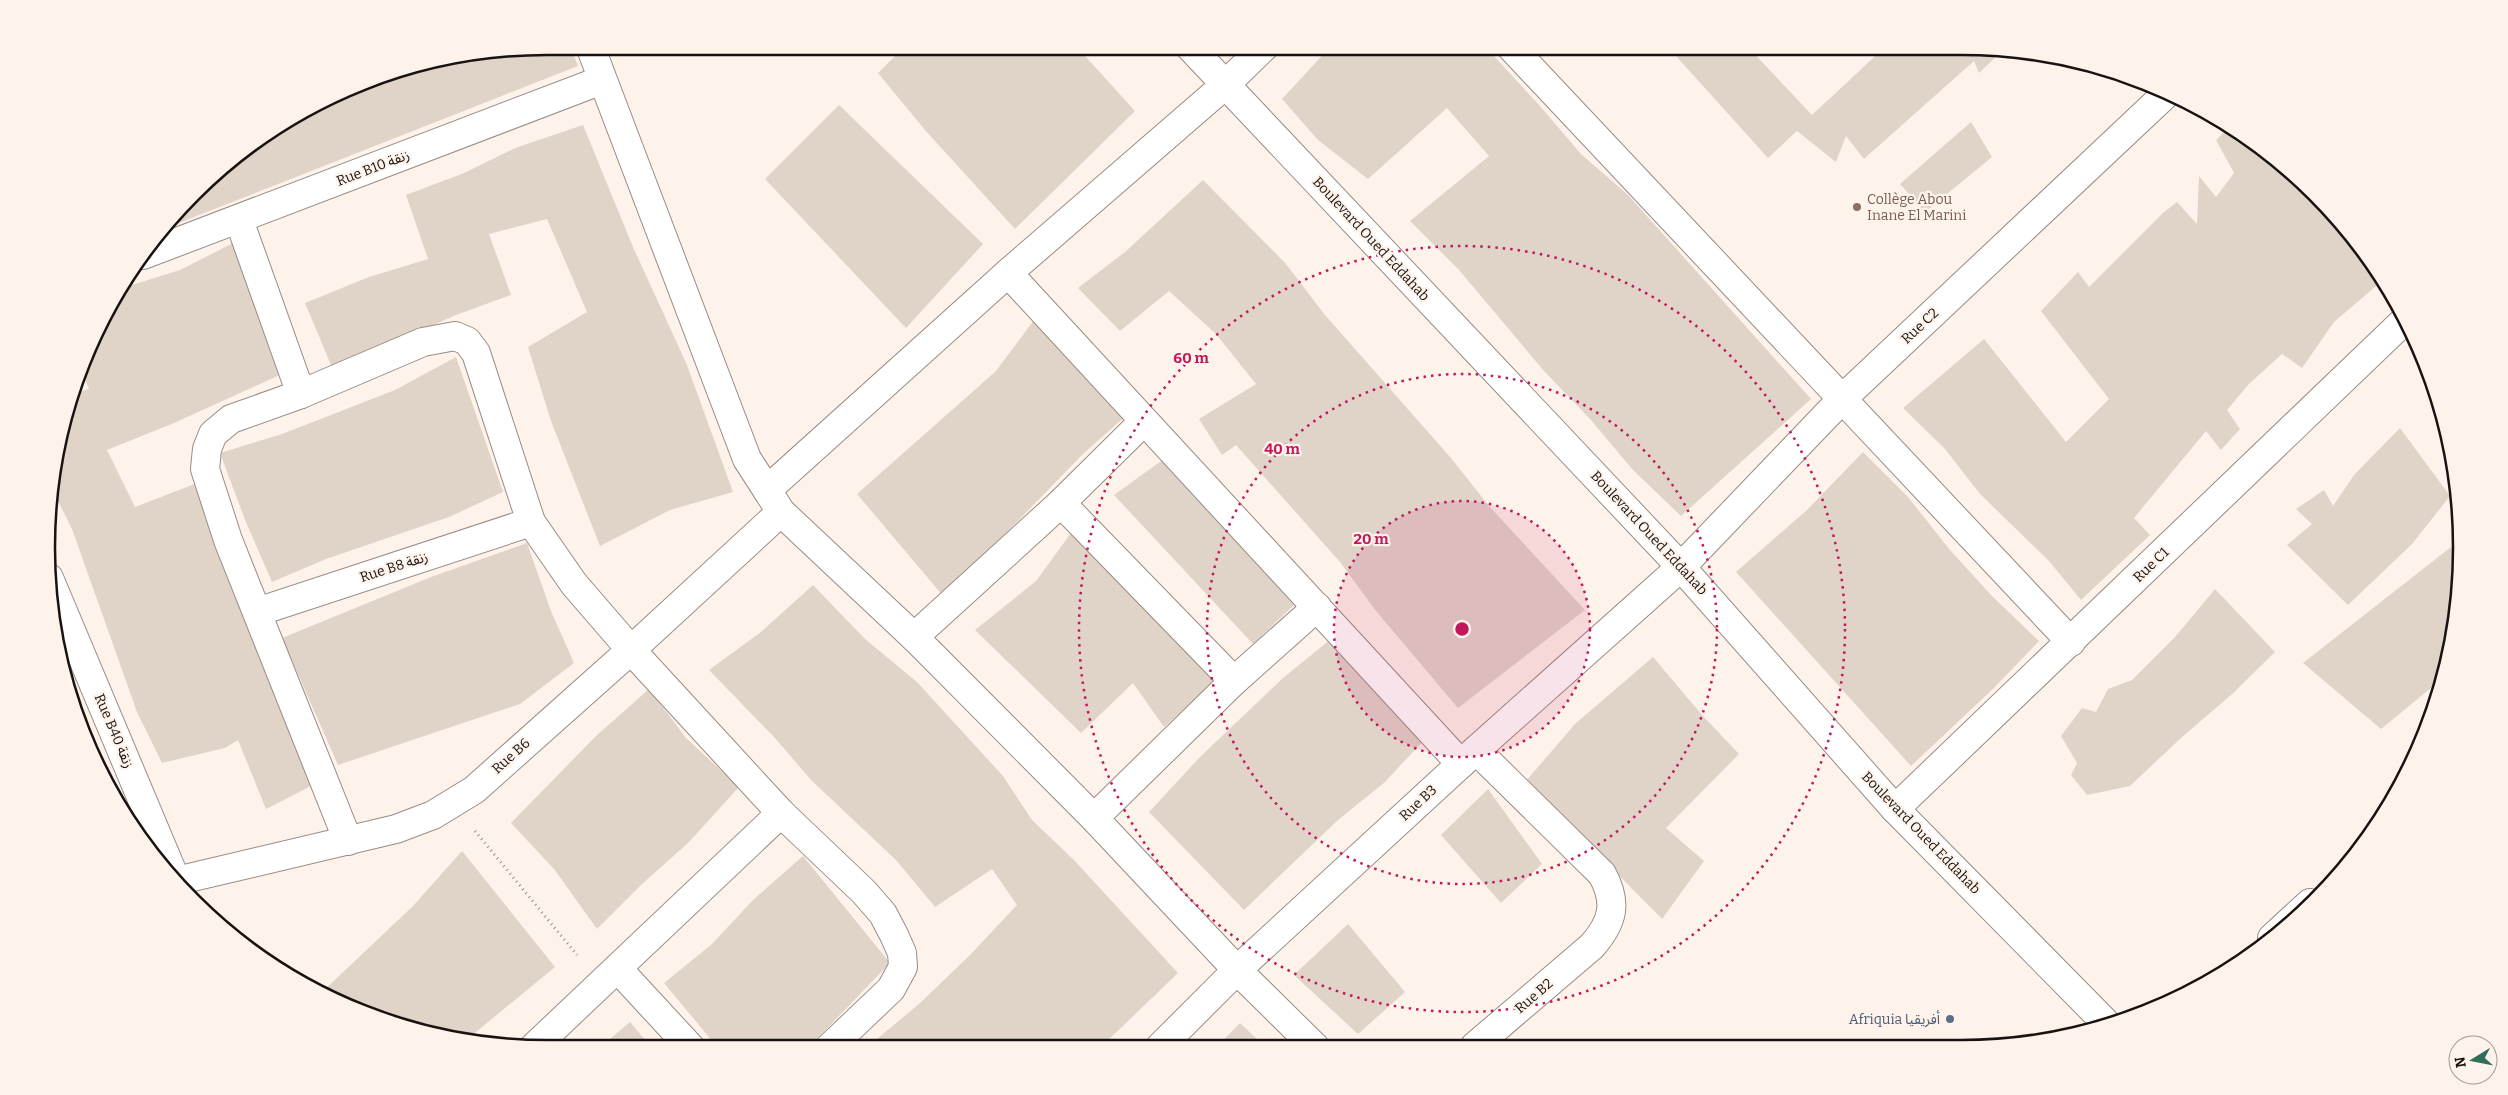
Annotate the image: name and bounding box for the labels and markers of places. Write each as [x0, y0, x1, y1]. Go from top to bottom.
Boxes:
place label: Collège Abou Inane El Marini [1867, 191, 1966, 224]
marker: Collège Abou Inane El Marini [1851, 201, 1863, 213]
centre of rings [1453, 620, 1471, 638]
place label: Afriquia أفريقيا [1849, 1010, 1940, 1028]
marker: Afriquia أفريقيا [1944, 1013, 1956, 1025]

